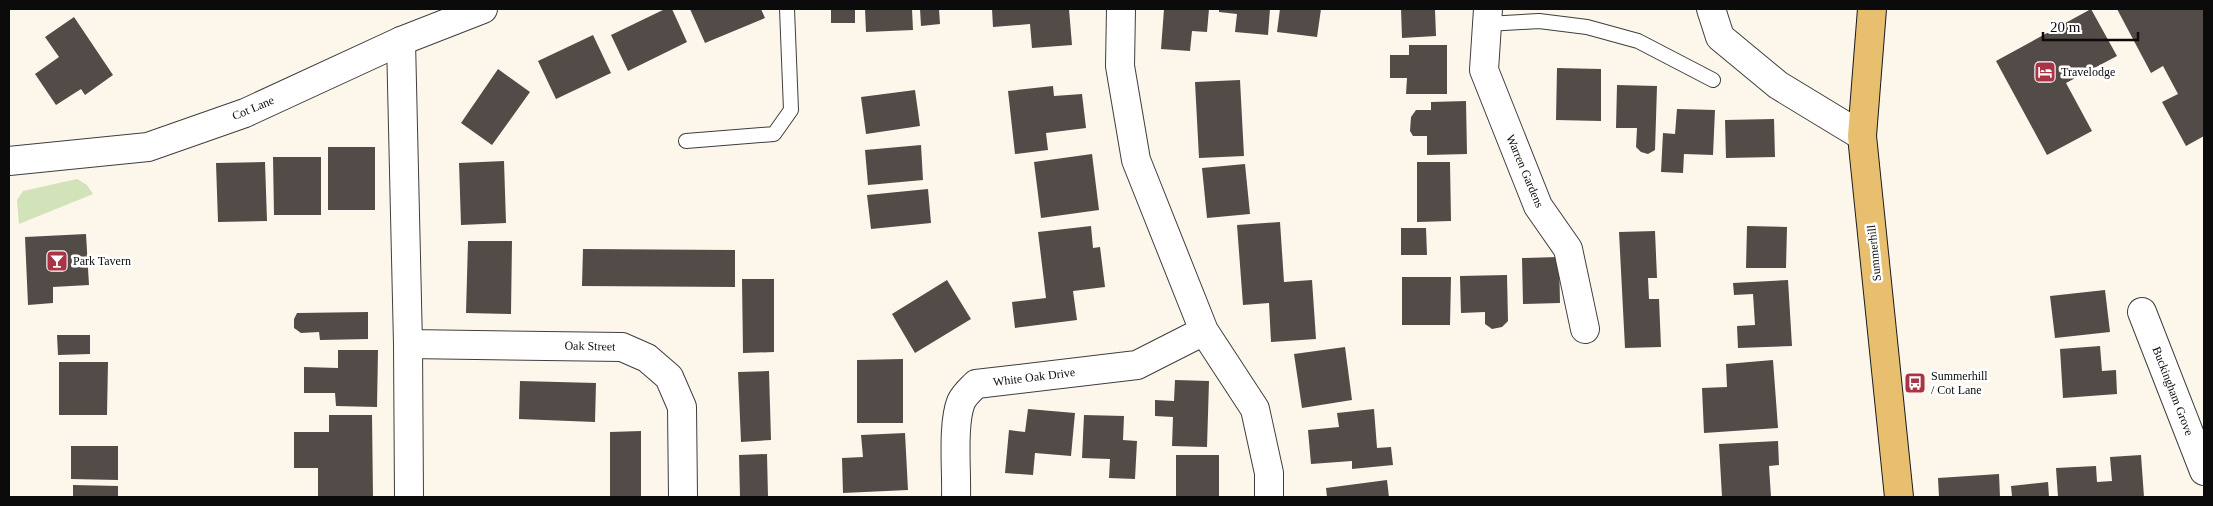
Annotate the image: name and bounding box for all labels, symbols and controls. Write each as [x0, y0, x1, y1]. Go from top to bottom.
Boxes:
scale bar [2043, 10, 2138, 42]
text: 20 m [2050, 19, 2081, 35]
hotel icon: Travelodge [2033, 60, 2057, 84]
place label: Travelodge [2061, 65, 2115, 79]
street label: Cot Lane [230, 93, 276, 123]
street label: Warren Gardens [1503, 132, 1547, 210]
street label: Summerhill [1864, 223, 1884, 282]
bar icon: Park Tavern [45, 249, 69, 273]
place label: Park Tavern [73, 254, 131, 268]
street label: Oak Street [564, 339, 616, 353]
street label: Buckingham Grove [2150, 344, 2196, 438]
street label: White Oak Drive [992, 365, 1076, 389]
place label: Summerhill / Cot Lane [1931, 369, 1988, 397]
bus stop icon: Summerhill / Cot Lane [1903, 371, 1927, 395]

